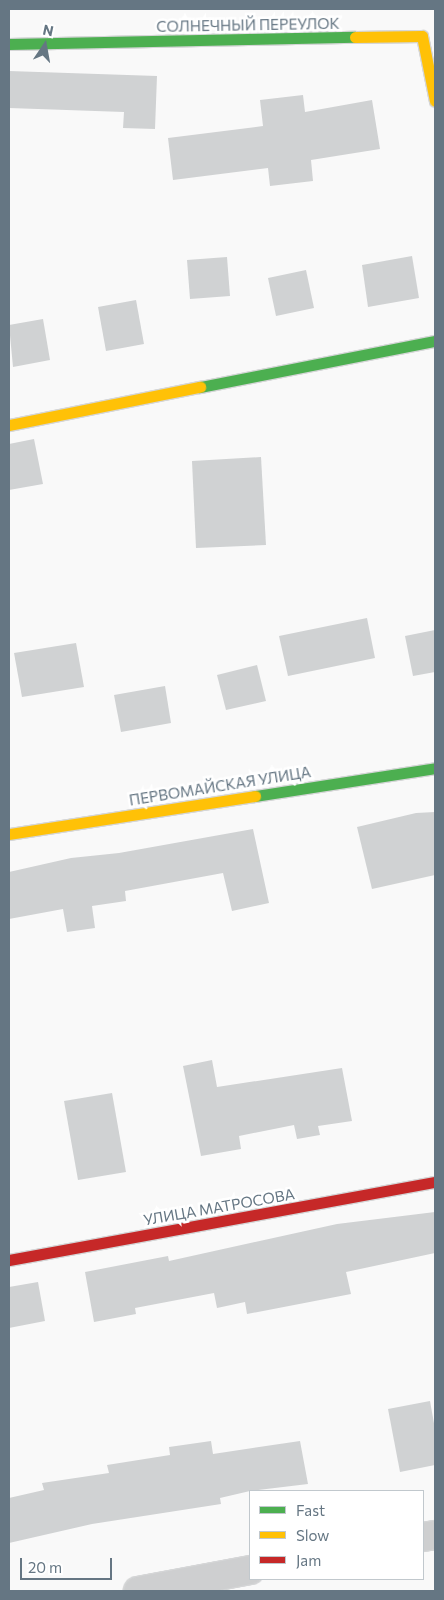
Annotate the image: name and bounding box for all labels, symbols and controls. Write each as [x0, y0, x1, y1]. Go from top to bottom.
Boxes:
street label: СОЛНЕЧНЫЙ ПЕРЕУЛОК [156, 14, 340, 36]
north arrow [20, 20, 70, 70]
text: N [41, 20, 55, 39]
street label: ПЕРВОМАЙСКАЯ УЛИЦА [128, 763, 312, 809]
street label: УЛИЦА МАТРОСОВА [142, 1185, 296, 1229]
legend [249, 1490, 424, 1580]
text: Fast [296, 1501, 325, 1519]
text: Slow [296, 1526, 329, 1544]
scale bar [22, 1548, 115, 1580]
text: Jam [296, 1551, 321, 1569]
text: 20 m [28, 1558, 62, 1576]

